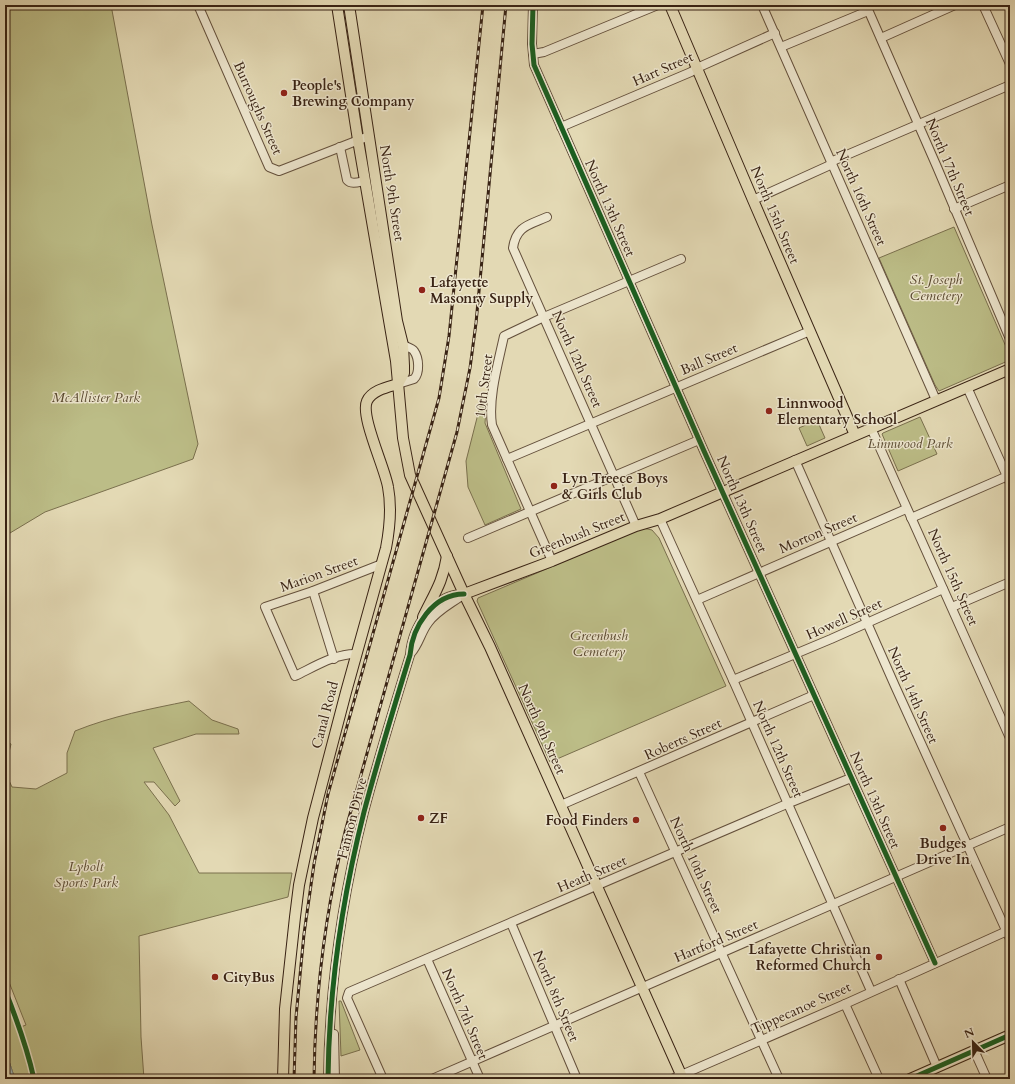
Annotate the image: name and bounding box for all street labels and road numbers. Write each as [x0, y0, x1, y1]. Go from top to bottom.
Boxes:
street label: Hart Street [630, 47, 697, 91]
street label: Burroughs Street [229, 58, 287, 158]
street label: North 17th Street [921, 115, 979, 219]
street label: North 9th Street [375, 144, 409, 243]
street label: North 16th Street [831, 145, 891, 249]
street label: North 13th Street [580, 156, 640, 260]
street label: North 15th Street [746, 163, 804, 267]
street label: North 12th Street [547, 307, 607, 411]
street label: Ball Street [678, 338, 741, 379]
street label: 10th Street [471, 353, 497, 419]
street label: North 13th Street [712, 452, 772, 556]
street label: Greenbush Street [526, 507, 628, 563]
street label: Morton Street [776, 508, 861, 558]
street label: North 15th Street [923, 525, 983, 629]
street label: Marion Street [278, 551, 361, 597]
street label: Howell Street [803, 594, 886, 644]
street label: North 14th Street [883, 643, 943, 747]
street label: Canal Road [307, 679, 343, 751]
street label: North 9th Street [514, 681, 571, 778]
street label: North 12th Street [748, 697, 808, 801]
street label: Roberts Street [641, 713, 725, 765]
street label: North 13th Street [845, 748, 905, 852]
street label: Fannon Drive [333, 775, 371, 861]
street label: North 10th Street [665, 814, 727, 917]
street label: Heath Street [554, 851, 630, 897]
street label: Hartford Street [671, 915, 761, 967]
street label: North 8th Street [528, 948, 584, 1045]
street label: North 7th Street [437, 966, 493, 1063]
street label: Tippecanoe Street [748, 977, 854, 1038]

